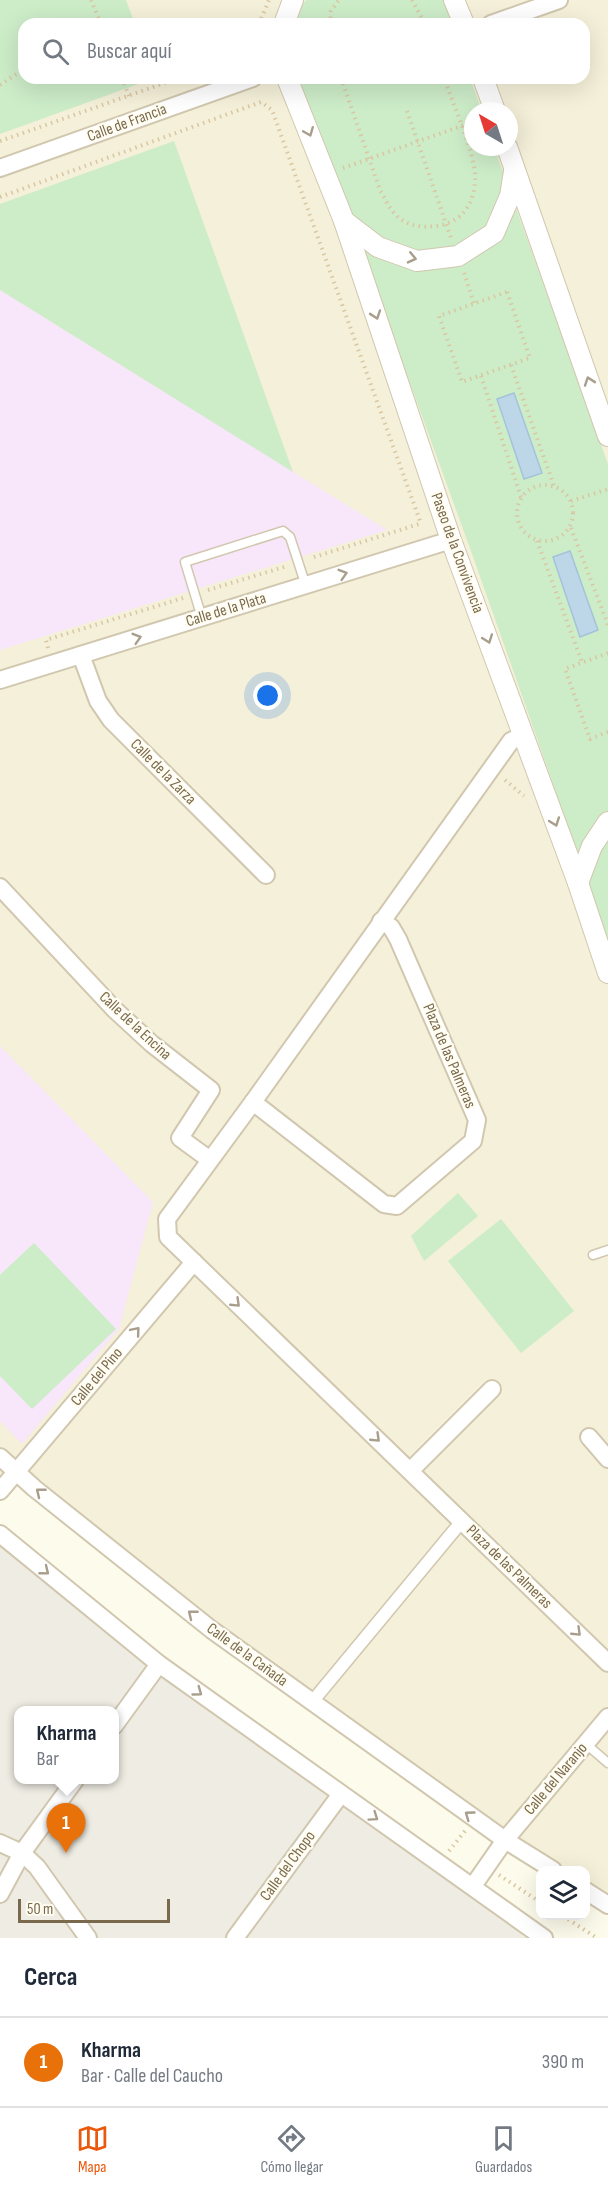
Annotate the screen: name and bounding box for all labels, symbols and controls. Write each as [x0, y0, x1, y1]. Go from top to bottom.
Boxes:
search box [18, 18, 590, 84]
icon: search [39, 35, 72, 68]
text: Buscar aquí [87, 38, 172, 65]
street label: Calle de Francia [85, 100, 169, 146]
north arrow [464, 102, 518, 156]
one-way arrow [301, 127, 314, 137]
one-way arrow [407, 251, 417, 264]
one-way arrow [368, 310, 381, 320]
one-way arrow [583, 376, 596, 387]
street label: Paseo de la Convivencia [426, 490, 488, 616]
one-way arrow [337, 569, 348, 581]
street label: Calle de la Plata [184, 589, 268, 631]
one-way arrow [131, 633, 142, 645]
one-way arrow [480, 633, 493, 643]
your location [253, 681, 282, 710]
street label: Calle de la Zarza [126, 735, 200, 809]
one-way arrow [548, 815, 560, 826]
street label: Calle de la Encina [95, 988, 175, 1064]
street label: Plaza de las Palmeras [418, 1001, 480, 1112]
one-way arrow [230, 1296, 240, 1307]
one-way arrow [129, 1327, 140, 1338]
street label: Calle del Pino [67, 1344, 127, 1410]
one-way arrow [369, 1431, 380, 1442]
one-way arrow [36, 1489, 47, 1500]
street label: Plaza de las Palmeras [462, 1521, 556, 1613]
one-way arrow [38, 1564, 49, 1575]
one-way arrow [188, 1611, 199, 1622]
street label: Calle de la Cañada [203, 1619, 291, 1691]
one-way arrow [569, 1625, 580, 1636]
one-way arrow [192, 1685, 203, 1696]
popup [14, 1706, 119, 1784]
text: Kharma [37, 1720, 96, 1747]
street label: Calle del Naranjo [520, 1739, 592, 1819]
text: Bar [37, 1747, 59, 1771]
pin: 1 [46, 1804, 86, 1853]
one-way arrow [368, 1810, 379, 1821]
one-way arrow [465, 1811, 476, 1822]
street label: Calle del Chopo [256, 1827, 320, 1905]
map controls [536, 1866, 590, 1920]
button: layers [536, 1866, 590, 1920]
scale bar [18, 1896, 170, 1924]
text: 50 m [27, 1900, 53, 1919]
text: Cerca [24, 1962, 77, 1993]
text: Kharma [81, 2037, 141, 2064]
text: 1 [40, 2050, 47, 2074]
text: 390 m [542, 2050, 584, 2074]
text: Bar · Calle del Caucho [81, 2064, 223, 2088]
tab: Mapa [76, 2122, 109, 2177]
tab: Cómo llegar [260, 2122, 323, 2177]
tab: Guardados [475, 2122, 532, 2177]

